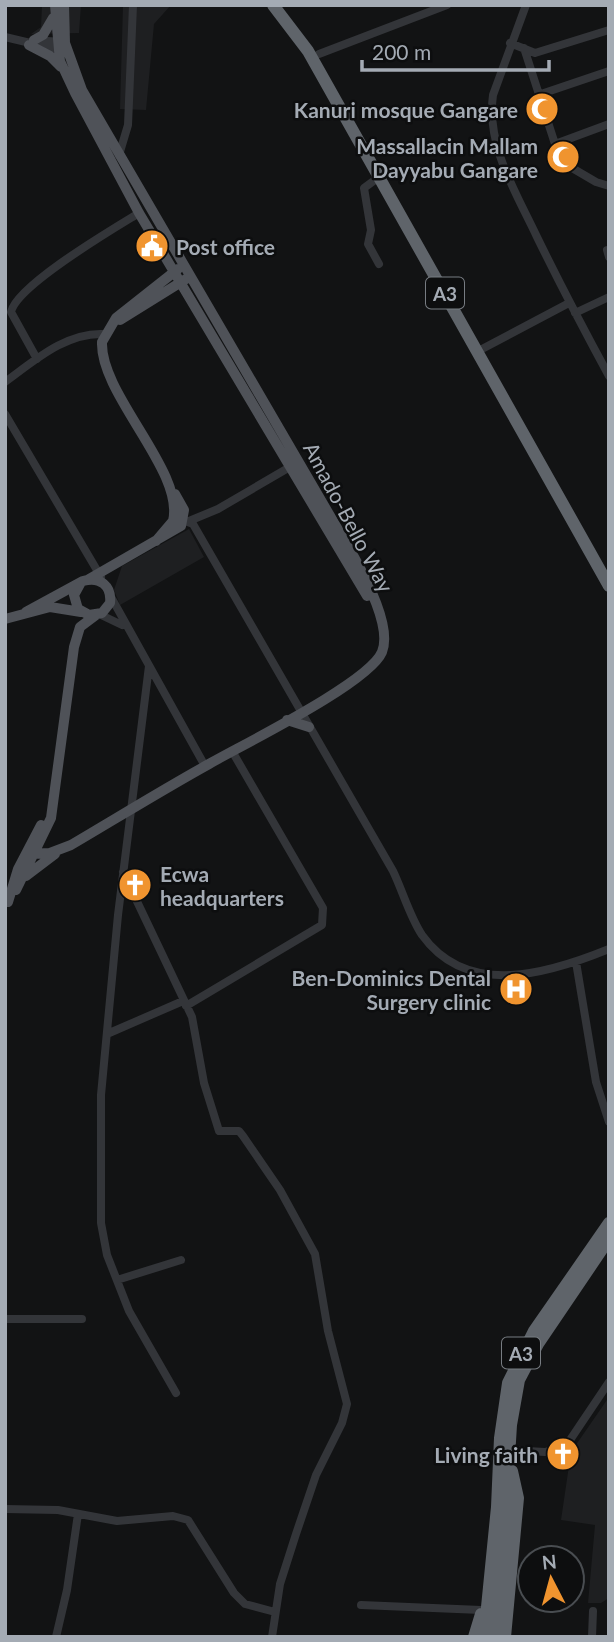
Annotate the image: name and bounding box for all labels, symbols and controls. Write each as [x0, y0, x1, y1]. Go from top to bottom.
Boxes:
scale bar [362, 28, 549, 72]
text: 200 m [372, 39, 431, 64]
mosque icon: Kanuri mosque Gangare [523, 90, 561, 128]
place label: Kanuri mosque Gangare [294, 97, 518, 122]
place label: Massallacin Mallam Dayyabu Gangare [356, 133, 538, 182]
mosque icon: Massallacin Mallam Dayyabu Gangare [544, 138, 582, 176]
public building icon: Post office [133, 227, 171, 265]
place label: Post office [176, 234, 275, 259]
road number: A3 [426, 278, 464, 308]
street label: Amado-Bello Way [299, 438, 399, 596]
place label: Ecwa headquarters [160, 861, 284, 910]
church icon: Ecwa headquarters [116, 866, 154, 904]
place label: Ben-Dominics Dental Surgery clinic [292, 965, 491, 1014]
hospital icon: Ben-Dominics Dental Surgery clinic [497, 970, 535, 1008]
road number: A3 [502, 1338, 540, 1368]
church icon: Living faith [544, 1435, 582, 1473]
place label: Living faith [434, 1442, 538, 1467]
north arrow [516, 1544, 586, 1614]
text: N [541, 1549, 558, 1574]

